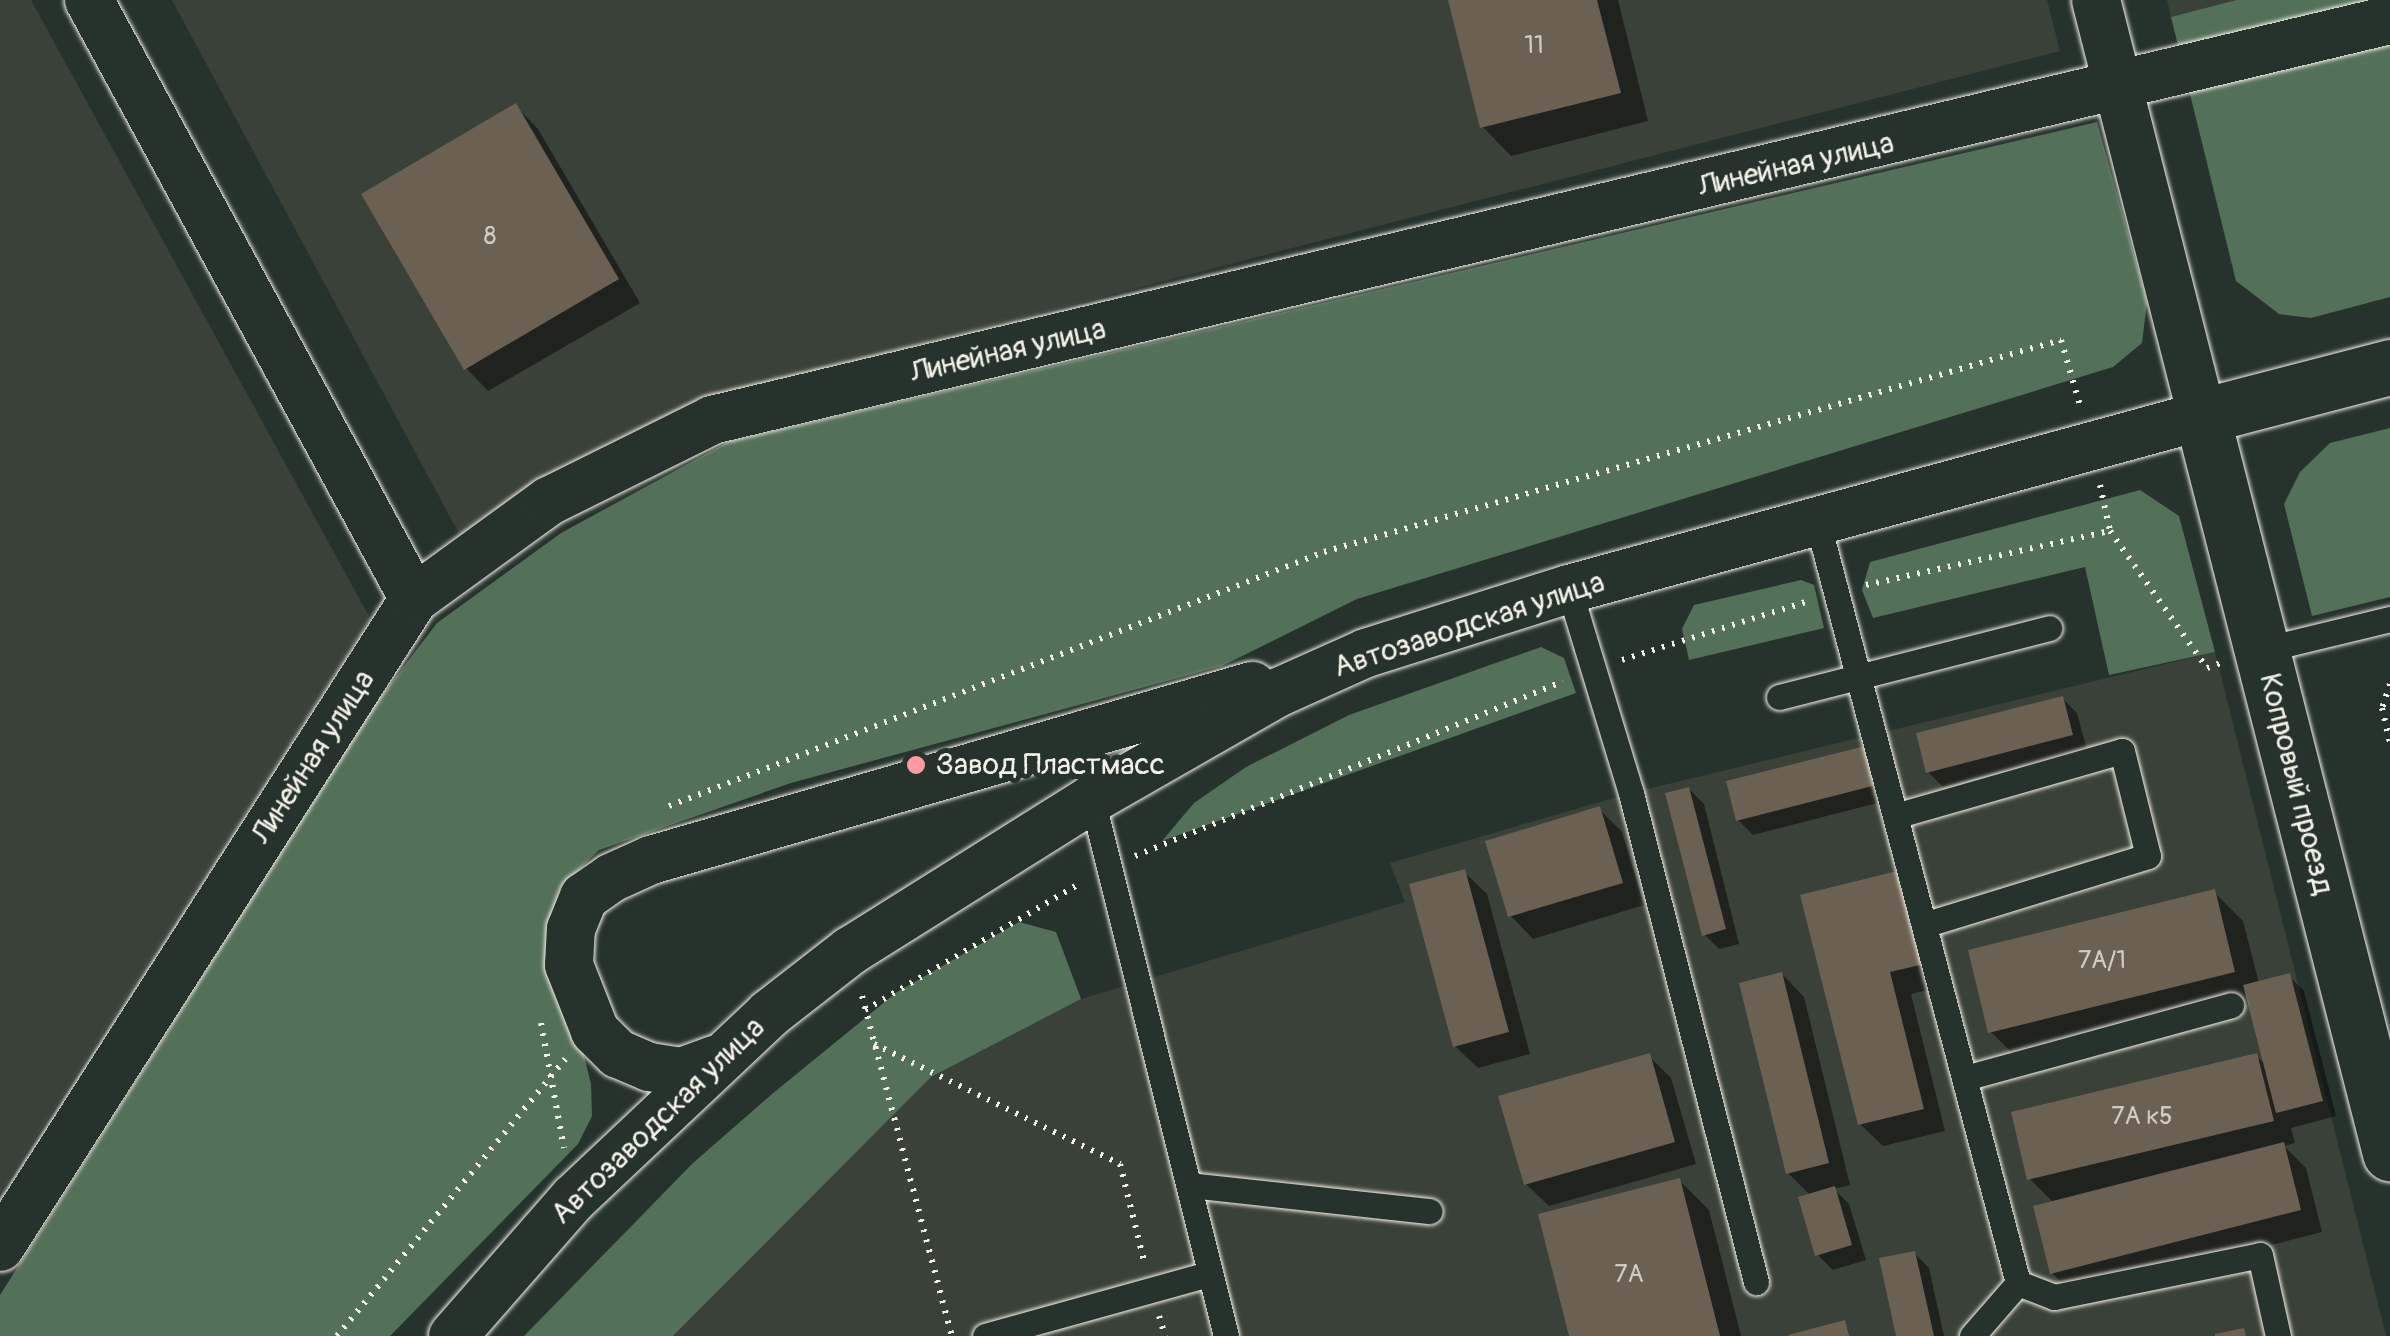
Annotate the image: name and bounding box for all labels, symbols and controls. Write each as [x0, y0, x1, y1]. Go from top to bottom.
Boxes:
house number: 11 [1524, 31, 1544, 61]
street label: Линейная улица [1695, 125, 1897, 205]
house number: 8 [484, 222, 496, 252]
street label: Линейная улица [907, 311, 1109, 391]
street label: Автозаводская улица [1329, 564, 1609, 686]
street label: Линейная улица [244, 663, 382, 851]
street label: Копровый проезд [2251, 670, 2341, 898]
place label: Завод Пластмасс [936, 747, 1165, 783]
marker: Завод Пластмасс [905, 754, 927, 776]
house number: 7А/1 [2078, 946, 2126, 976]
street label: Автозаводская улица [544, 1010, 772, 1232]
house number: 7А к5 [2111, 1102, 2173, 1132]
house number: 7А [1614, 1260, 1644, 1290]

